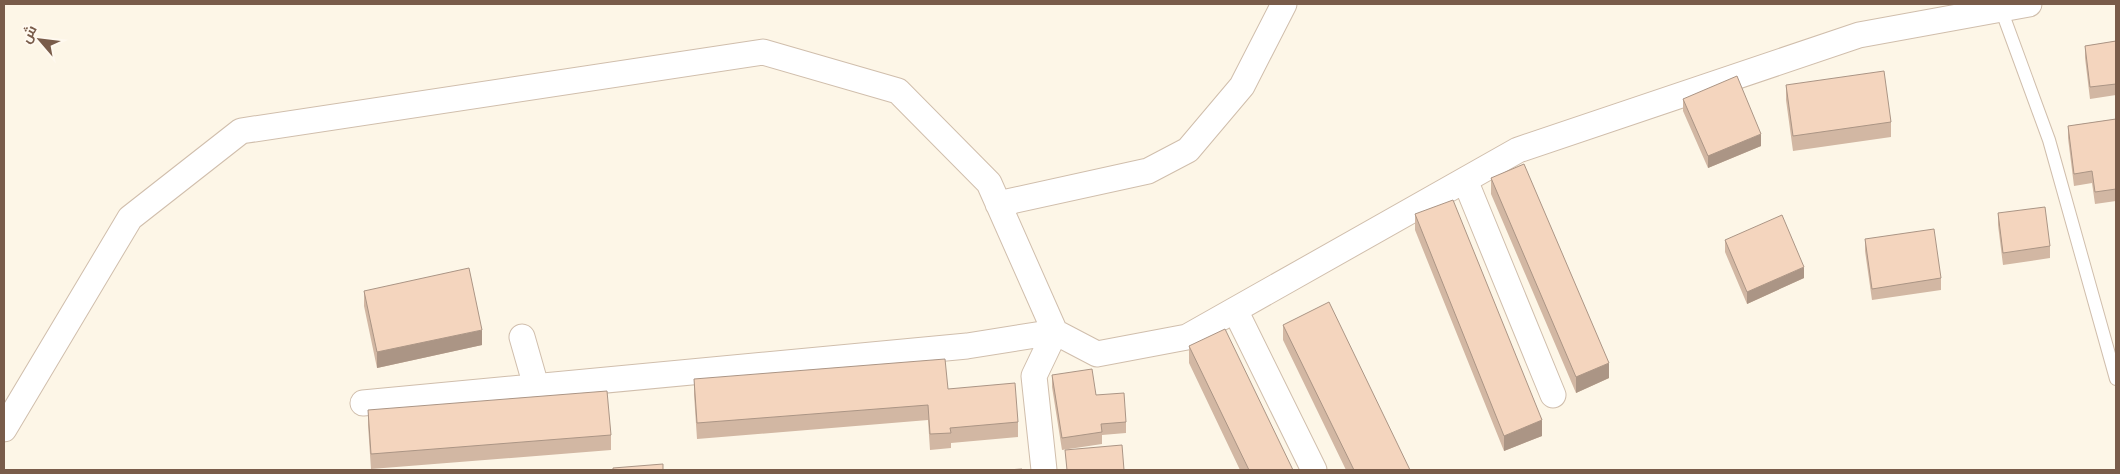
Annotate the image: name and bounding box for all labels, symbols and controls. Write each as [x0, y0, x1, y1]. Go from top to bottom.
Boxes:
north arrow [15, 15, 65, 65]
text: ش [16, 22, 41, 46]

